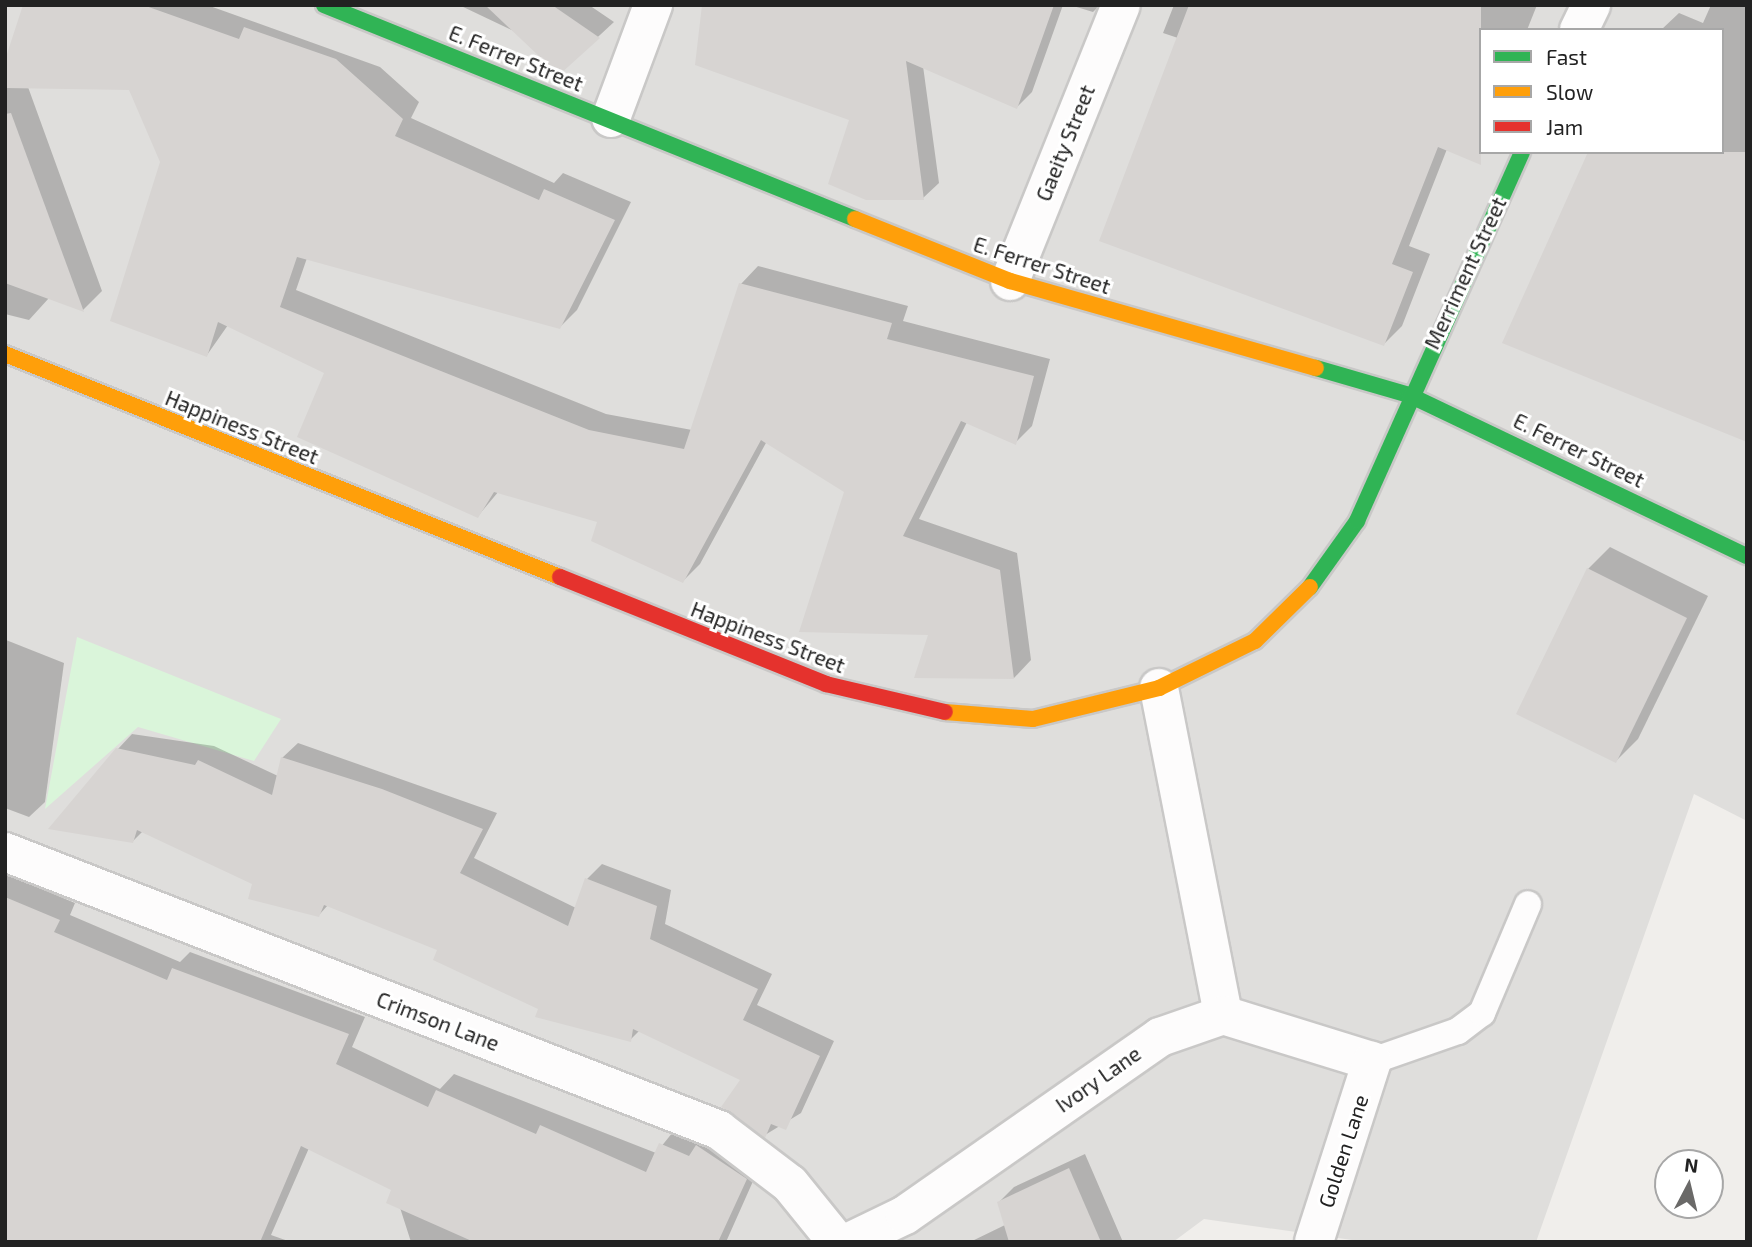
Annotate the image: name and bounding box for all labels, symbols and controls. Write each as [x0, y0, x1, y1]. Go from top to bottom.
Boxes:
street label: E. Ferrer Street [445, 20, 587, 96]
legend [1479, 28, 1724, 154]
text: Fast [1546, 44, 1587, 69]
text: Slow [1546, 79, 1593, 104]
street label: Gaeity Street [1030, 81, 1100, 205]
text: Jam [1546, 114, 1583, 139]
street label: Merriment Street [1419, 193, 1511, 353]
street label: E. Ferrer Street [970, 231, 1114, 299]
street label: Happiness Street [162, 385, 322, 469]
street label: E. Ferrer Street [1509, 407, 1649, 493]
street label: Happiness Street [687, 596, 849, 678]
street label: Crimson Lane [373, 986, 503, 1056]
street label: Ivory Lane [1050, 1040, 1146, 1118]
street label: Golden Lane [1313, 1091, 1373, 1211]
north arrow [1654, 1149, 1724, 1219]
text: N [1683, 1152, 1700, 1177]

